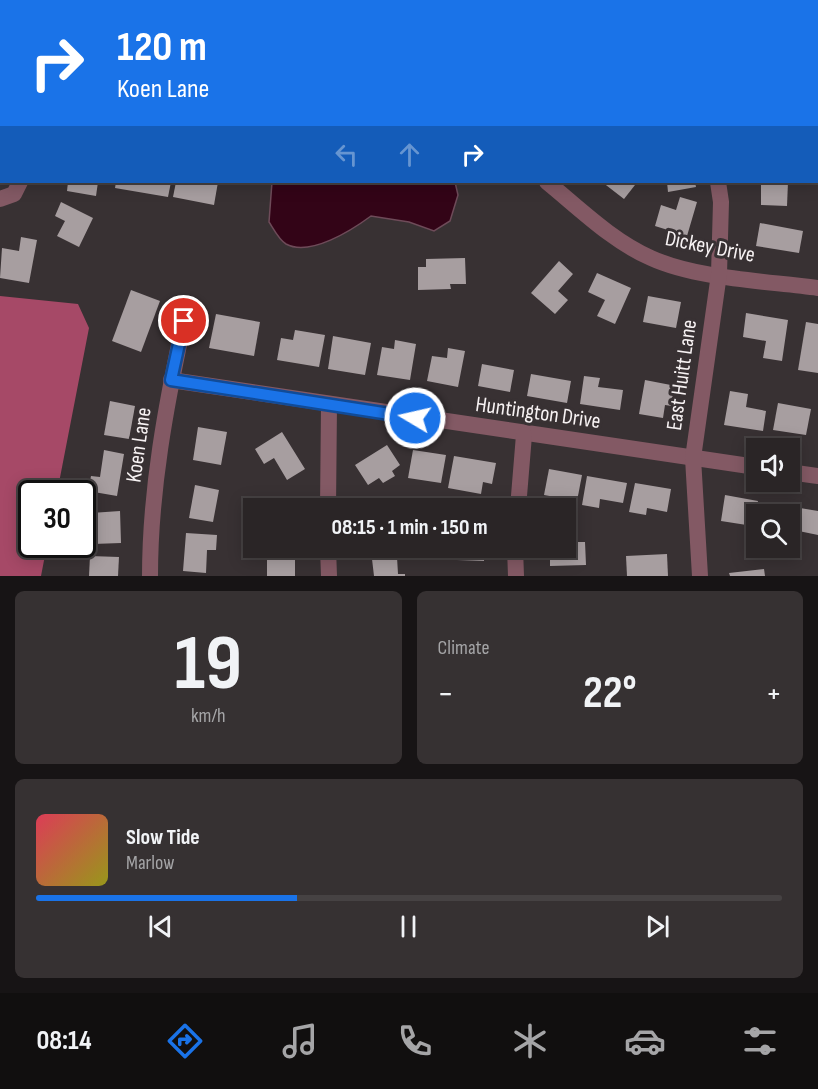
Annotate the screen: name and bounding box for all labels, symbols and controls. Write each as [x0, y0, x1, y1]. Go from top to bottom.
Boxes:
text: 120 m [117, 22, 207, 73]
icon: right [18, 24, 96, 102]
text: Koen Lane [117, 73, 209, 105]
icon: left [330, 138, 363, 171]
icon: ahead [393, 138, 426, 171]
icon: right [456, 138, 489, 171]
street label: Dickey Drive [663, 225, 757, 269]
pin [158, 295, 209, 346]
icon: arrive [167, 304, 200, 337]
street label: East Huitt Lane [661, 318, 703, 432]
position arrow [383, 386, 447, 450]
street label: Huntington Drive [474, 391, 602, 435]
street label: Koen Lane [120, 406, 158, 484]
map controls [746, 438, 800, 558]
button: sound [746, 438, 800, 492]
speed limit sign: 30 [18, 480, 96, 558]
button: search [746, 504, 800, 558]
text: 08:15 · 1 min · 150 m [331, 514, 488, 541]
text: 19 [174, 618, 242, 711]
text: Climate [438, 636, 490, 660]
text: 22° [583, 666, 637, 721]
text: − [438, 674, 454, 714]
text: + [766, 674, 782, 714]
text: km/h [191, 704, 226, 728]
text: Slow Tide [126, 824, 200, 851]
text: Marlow [126, 851, 174, 875]
icon: previous [144, 910, 177, 943]
icon: pause [392, 910, 425, 943]
icon: next [641, 910, 674, 943]
icon: directions [164, 1020, 206, 1062]
icon: music [279, 1020, 321, 1062]
icon: phone [394, 1020, 436, 1062]
icon: climate [509, 1020, 551, 1062]
icon: car [624, 1020, 666, 1062]
icon: filters [739, 1020, 781, 1062]
text: 08:14 [37, 1025, 91, 1057]

